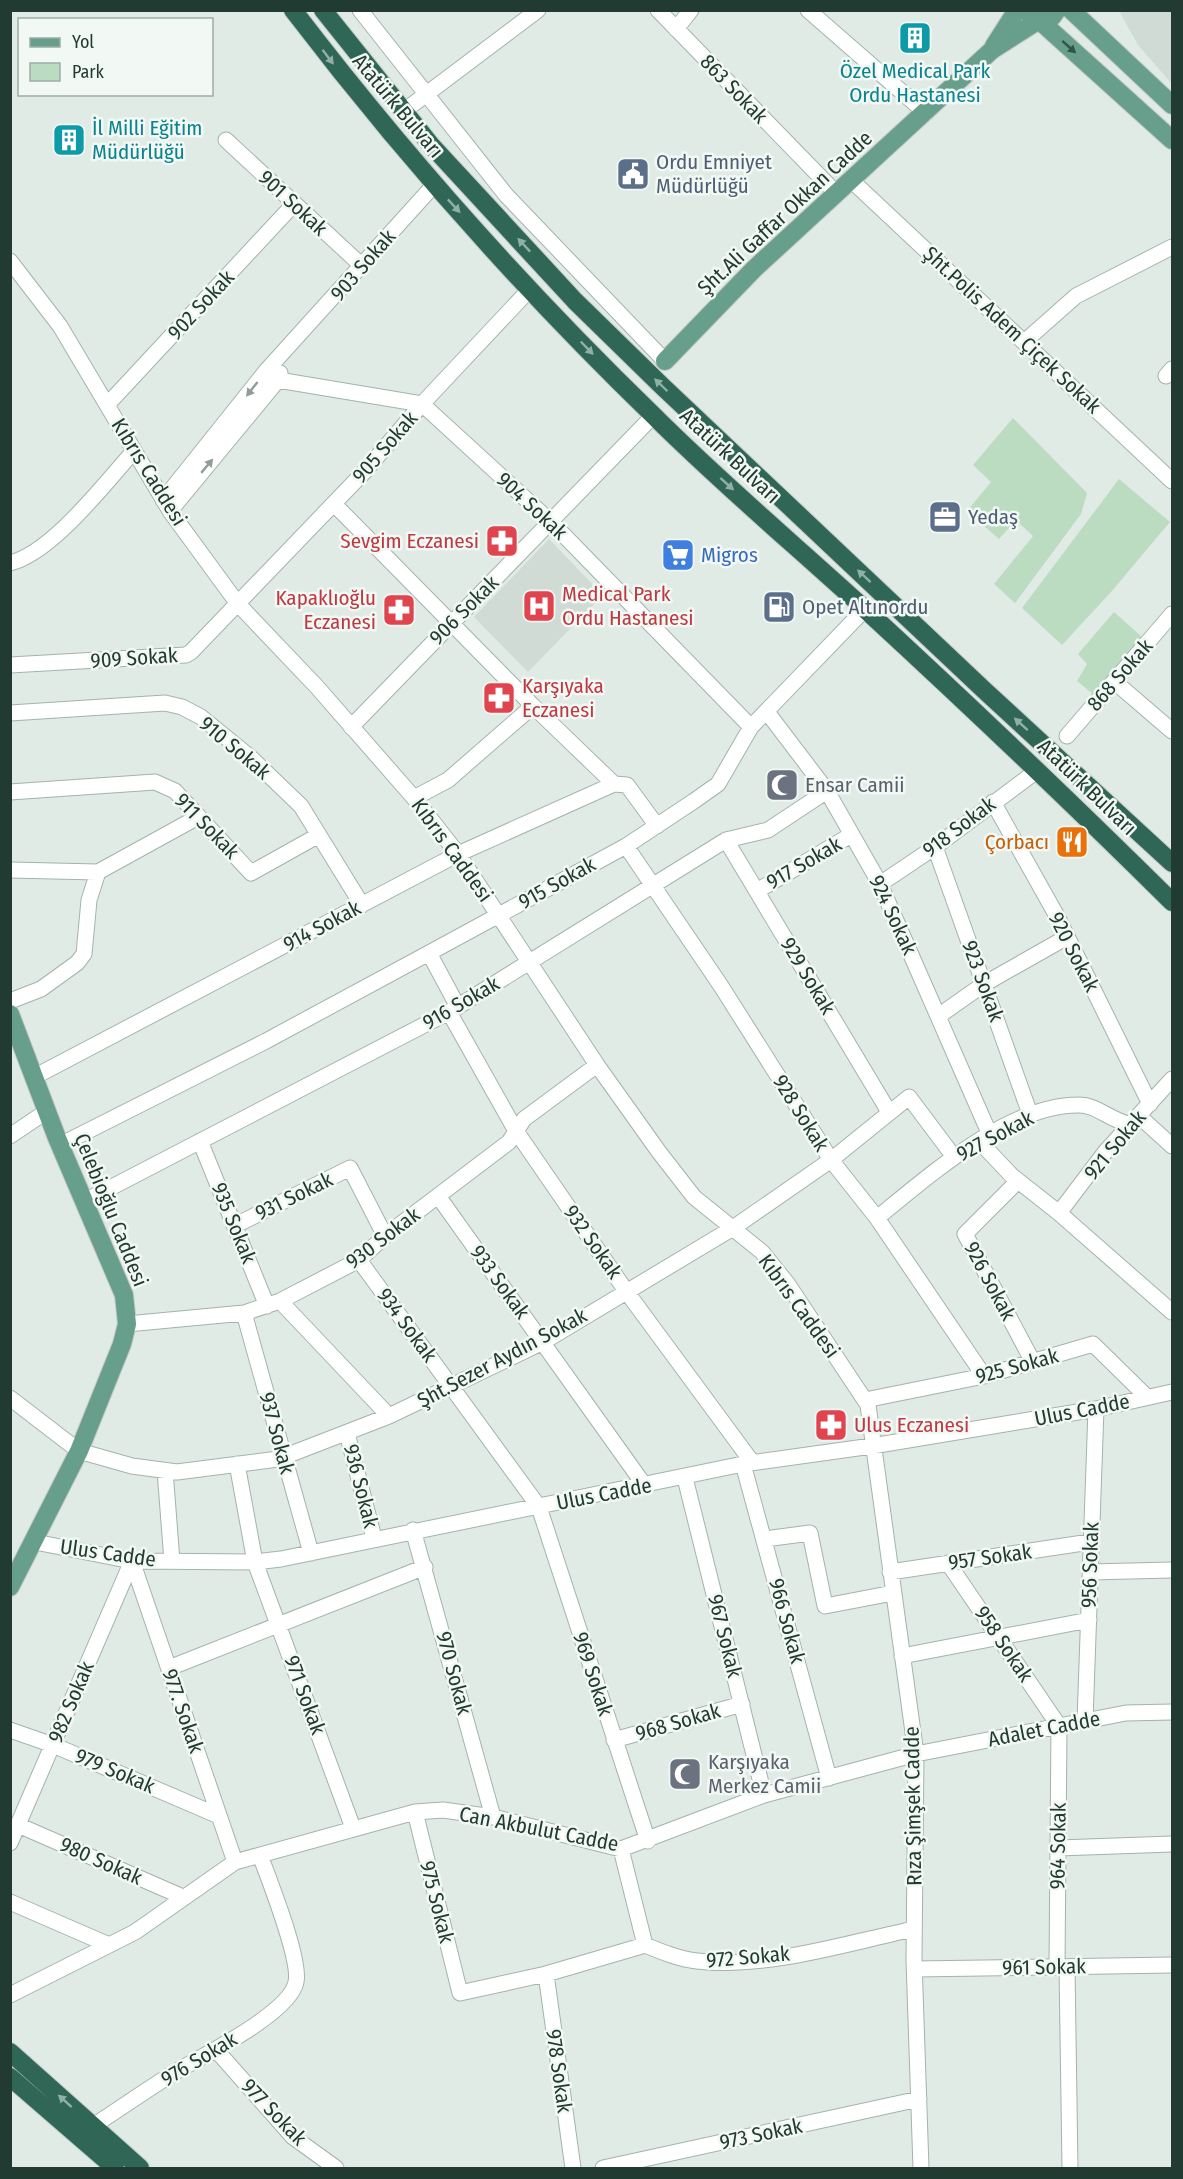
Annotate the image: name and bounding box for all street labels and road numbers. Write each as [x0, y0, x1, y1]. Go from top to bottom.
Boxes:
street label: Atatürk Bulvarı [347, 49, 449, 163]
street label: 863 Sokak [695, 49, 773, 129]
street label: Şht.Ali Gaffar Okkan Cadde [692, 125, 878, 301]
street label: 901 Sokak [253, 165, 333, 242]
street label: 903 Sokak [325, 224, 401, 306]
street label: Şht.Polis Adem Çiçek Sokak [918, 241, 1106, 419]
street label: 902 Sokak [162, 264, 240, 345]
street label: Atatürk Bulvarı [674, 403, 786, 509]
street label: 905 Sokak [347, 406, 423, 488]
street label: Kıbrıs Caddesi [106, 413, 192, 531]
street label: 904 Sokak [491, 467, 573, 545]
street label: 906 Sokak [424, 570, 504, 650]
street label: 868 Sokak [1082, 633, 1159, 717]
street label: 909 Sokak [90, 642, 179, 674]
street label: 910 Sokak [194, 711, 276, 785]
street label: Atatürk Bulvarı [1032, 733, 1142, 841]
street label: 911 Sokak [169, 788, 245, 865]
street label: 918 Sokak [917, 791, 1001, 863]
street label: Kıbrıs Caddesi [406, 793, 498, 907]
street label: 917 Sokak [762, 831, 846, 895]
street label: 915 Sokak [514, 851, 600, 915]
street label: 924 Sokak [863, 871, 923, 959]
street label: 914 Sokak [279, 895, 365, 957]
street label: 920 Sokak [1043, 908, 1105, 996]
street label: 929 Sokak [775, 933, 841, 1019]
street label: 923 Sokak [956, 937, 1010, 1025]
street label: 916 Sokak [418, 971, 504, 1035]
street label: 928 Sokak [767, 1070, 835, 1156]
street label: 927 Sokak [952, 1105, 1038, 1167]
street label: 921 Sokak [1078, 1105, 1152, 1185]
street label: Çelebioğlu Caddesi [68, 1129, 154, 1291]
street label: 931 Sokak [251, 1166, 337, 1226]
street label: 935 Sokak [206, 1179, 262, 1267]
street label: 932 Sokak [558, 1200, 628, 1284]
street label: 930 Sokak [341, 1202, 425, 1274]
street label: 926 Sokak [958, 1237, 1022, 1325]
street label: 933 Sokak [465, 1240, 536, 1324]
street label: Kıbrıs Caddesi [753, 1249, 845, 1363]
street label: 934 Sokak [371, 1283, 443, 1367]
street label: Şht.Sezer Aydın Sokak [413, 1302, 591, 1414]
street label: 925 Sokak [973, 1342, 1061, 1390]
street label: Ulus Cadde [1032, 1388, 1132, 1432]
street label: 937 Sokak [254, 1389, 300, 1477]
street label: 936 Sokak [338, 1441, 384, 1531]
street label: Ulus Cadde [554, 1472, 654, 1516]
street label: 956 Sokak [1076, 1521, 1105, 1609]
street label: Ulus Cadde [58, 1533, 158, 1573]
street label: 957 Sokak [947, 1538, 1034, 1576]
street label: 966 Sokak [763, 1576, 811, 1667]
street label: 967 Sokak [702, 1592, 748, 1680]
street label: 958 Sokak [969, 1601, 1039, 1687]
street label: 970 Sokak [430, 1629, 478, 1718]
street label: 969 Sokak [567, 1629, 619, 1719]
street label: 971 Sokak [279, 1652, 331, 1738]
street label: 982 Sokak [42, 1657, 100, 1747]
street label: 977. Sokak [156, 1665, 210, 1757]
street label: 968 Sokak [633, 1697, 724, 1746]
street label: Adalet Cadde [986, 1705, 1102, 1753]
street label: Rıza Şimşek Cadde [899, 1726, 927, 1886]
street label: 979 Sokak [71, 1743, 159, 1800]
street label: Can Akbulut Cadde [457, 1801, 621, 1857]
street label: 964 Sokak [1044, 1802, 1072, 1890]
street label: 980 Sokak [56, 1831, 146, 1891]
street label: 975 Sokak [414, 1858, 460, 1946]
street label: 972 Sokak [705, 1940, 791, 1974]
street label: 961 Sokak [1002, 1953, 1086, 1981]
street label: 976 Sokak [156, 2026, 242, 2092]
street label: 978 Sokak [540, 2027, 578, 2115]
street label: 977 Sokak [236, 2073, 312, 2151]
street label: 973 Sokak [717, 2113, 805, 2155]

